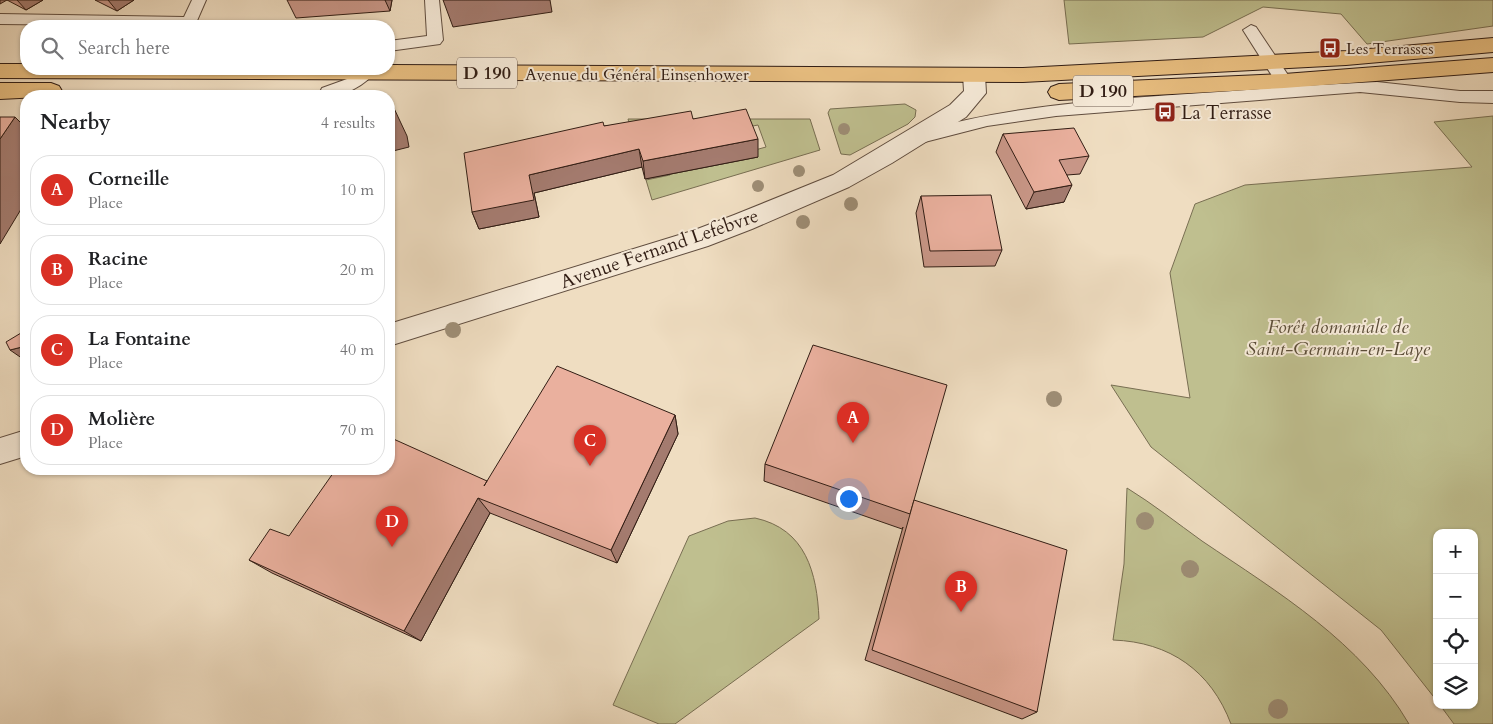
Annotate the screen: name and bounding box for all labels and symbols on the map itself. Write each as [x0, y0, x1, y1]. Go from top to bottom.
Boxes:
bus stop icon: Les Terrasses [1318, 36, 1342, 60]
place label: Les Terrasses [1346, 38, 1434, 60]
road number: D 190 [457, 58, 517, 88]
street label: Avenue du Général Einsenhower [525, 64, 749, 86]
road number: D 190 [1073, 76, 1133, 106]
bus stop icon: La Terrasse [1153, 100, 1177, 124]
place label: La Terrasse [1181, 100, 1272, 126]
street label: Avenue Fernand Lefebvre [557, 203, 762, 295]
park label: Forêt domaniale de Saint-Germain-en-Laye [1246, 314, 1431, 362]
pin: A [837, 402, 869, 443]
pin: C [574, 425, 606, 466]
your location [836, 486, 862, 512]
pin: D [376, 506, 408, 547]
pin: B [945, 571, 977, 612]

